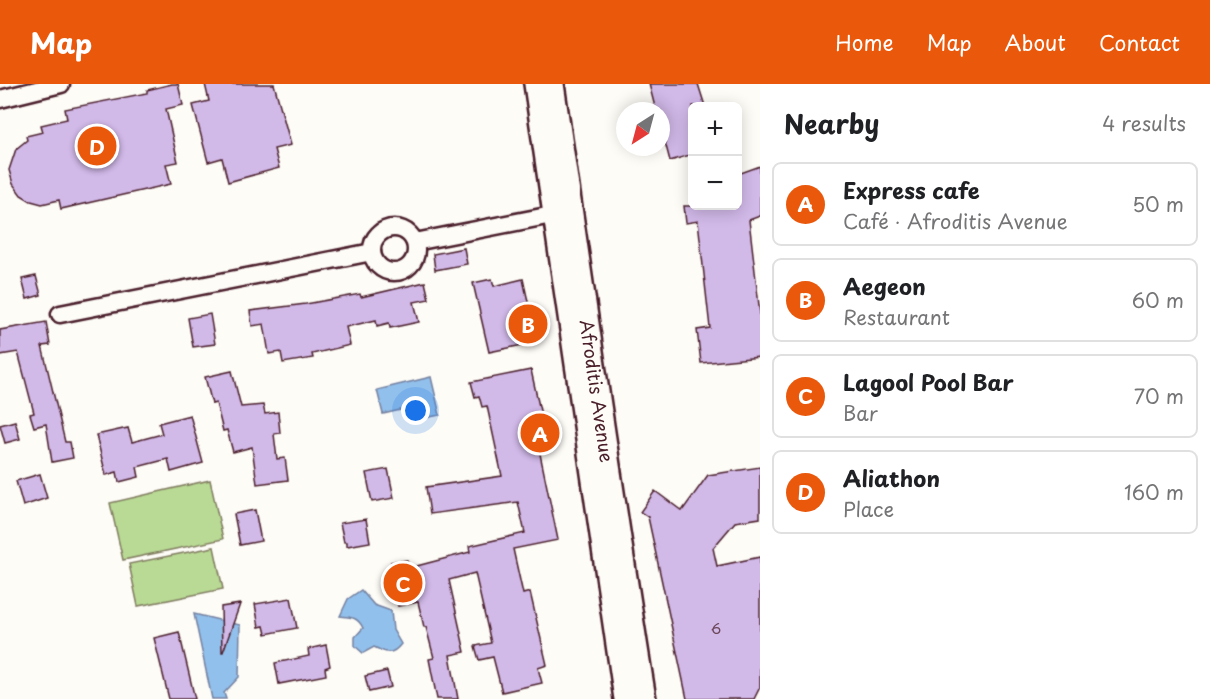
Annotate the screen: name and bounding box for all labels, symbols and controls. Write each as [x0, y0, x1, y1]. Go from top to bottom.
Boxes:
text: Map [30, 21, 92, 64]
text: Home [835, 26, 894, 58]
text: Map [927, 26, 972, 58]
text: About [1005, 26, 1066, 58]
text: Contact [1099, 26, 1180, 58]
north arrow [616, 102, 670, 156]
map controls [688, 102, 742, 210]
button: + [688, 102, 742, 156]
text: Nearby [784, 104, 879, 143]
text: 4 results [1102, 108, 1186, 138]
pin: D [78, 124, 116, 168]
button: − [688, 156, 742, 210]
text: Express cafe [843, 173, 980, 206]
text: A [798, 189, 813, 219]
text: 50 m [1132, 189, 1184, 219]
text: Café · Afroditis Avenue [843, 206, 1068, 236]
text: Aegeon [843, 269, 926, 302]
text: B [799, 285, 812, 315]
text: 60 m [1132, 285, 1184, 315]
pin: B [508, 302, 548, 346]
text: Restaurant [843, 302, 950, 332]
street label: Afroditis Avenue [574, 318, 622, 464]
text: Lagool Pool Bar [843, 365, 1014, 398]
text: C [798, 381, 813, 411]
text: 70 m [1134, 381, 1184, 411]
your location [401, 396, 430, 425]
text: Bar [843, 398, 878, 428]
pin: A [520, 410, 560, 456]
text: Aliathon [843, 461, 940, 494]
text: D [798, 477, 813, 507]
text: 160 m [1124, 477, 1184, 507]
text: Place [843, 494, 894, 524]
pin: C [384, 560, 422, 606]
house number: 6 [711, 616, 721, 639]

